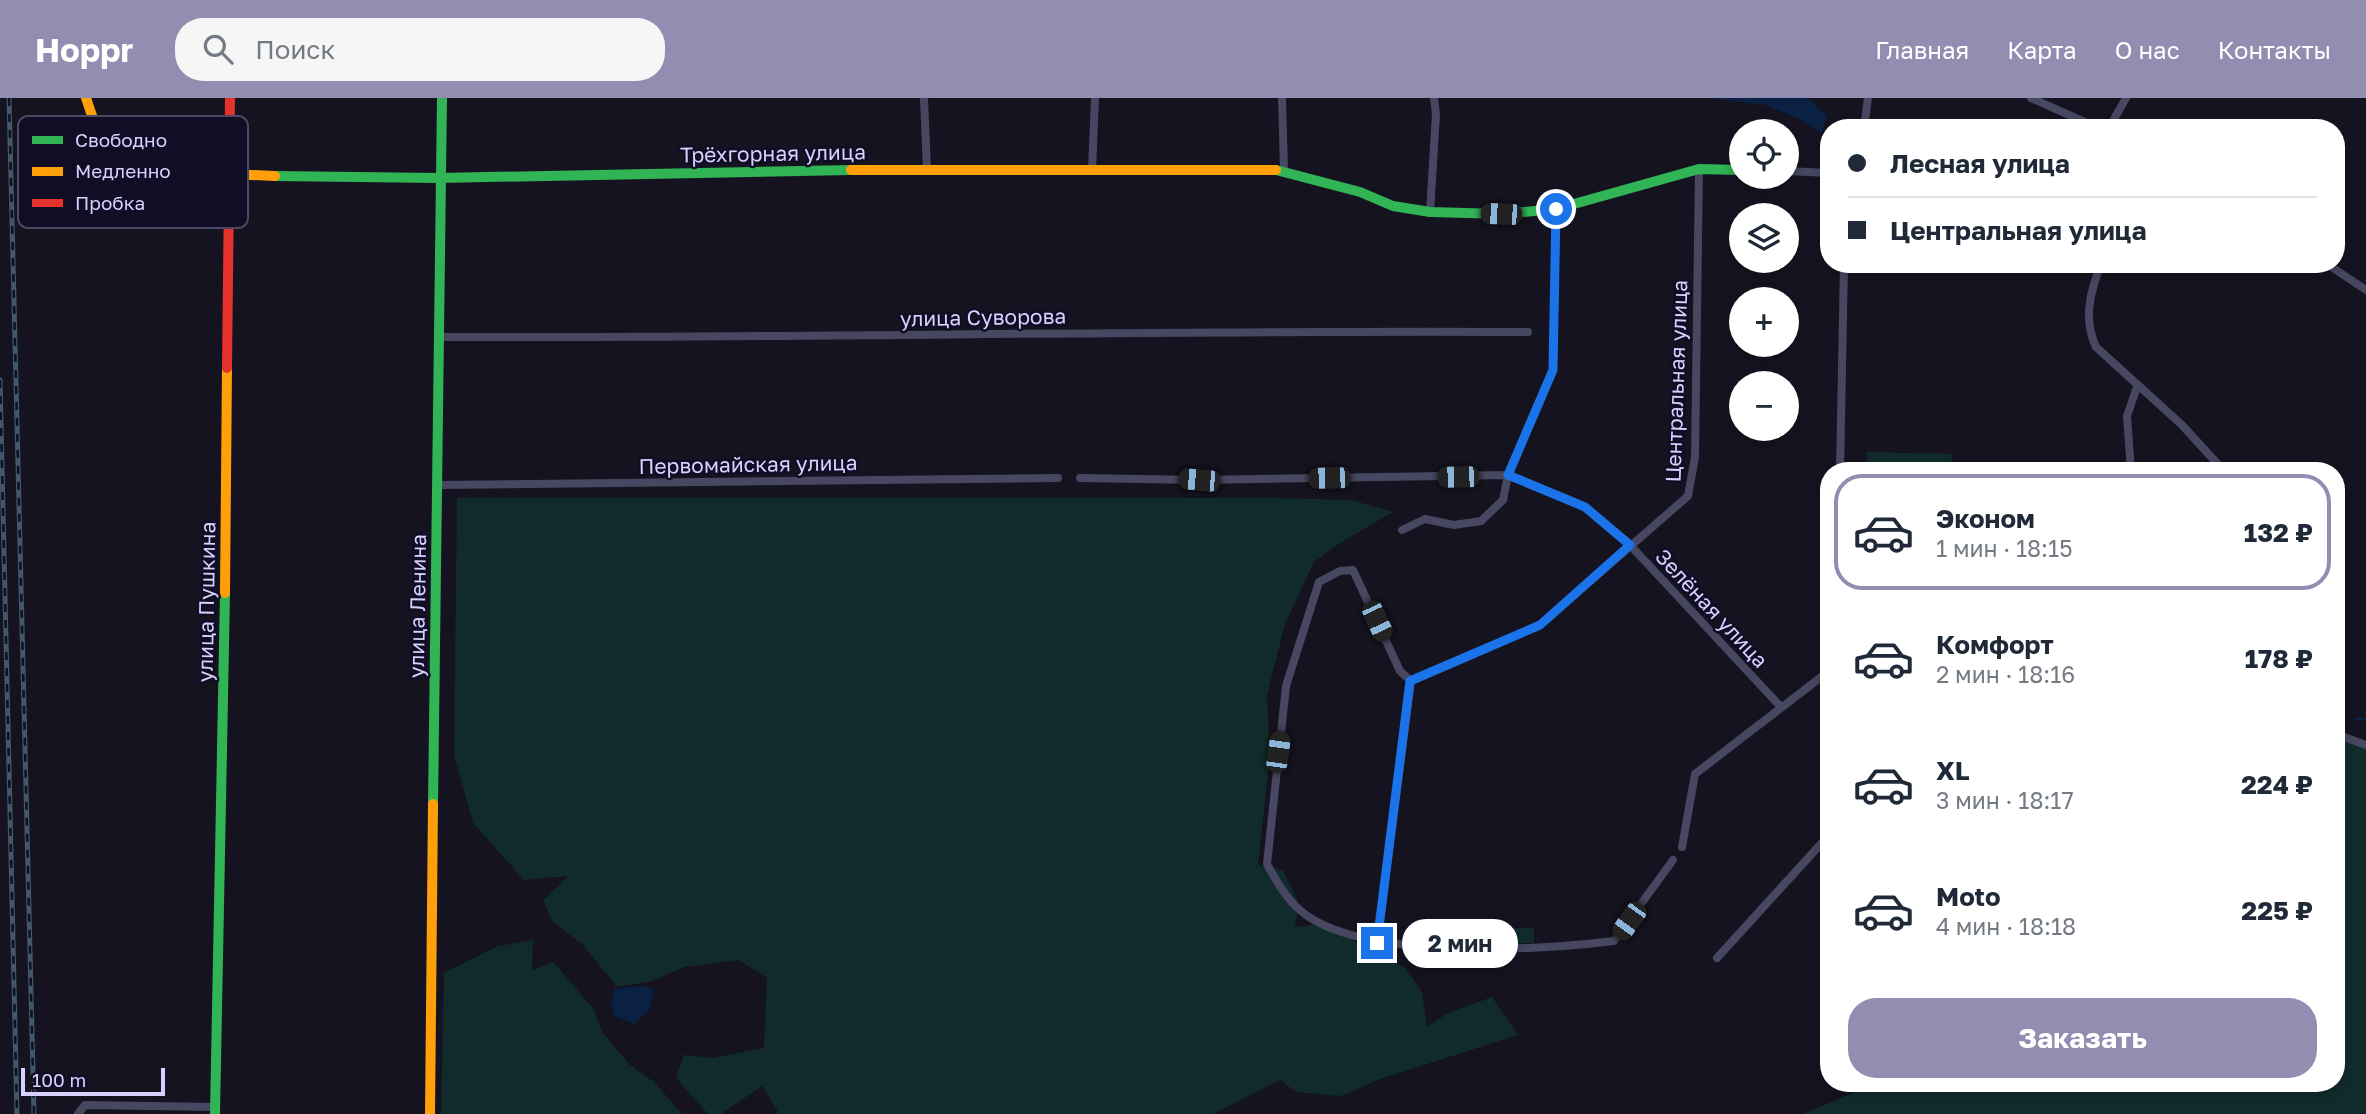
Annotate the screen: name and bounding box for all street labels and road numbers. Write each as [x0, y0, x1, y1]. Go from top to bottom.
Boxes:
street label: Трёхгорная улица [680, 138, 866, 168]
street label: Центральная улица [1659, 279, 1693, 483]
street label: улица Суворова [900, 303, 1066, 331]
street label: Первомайская улица [638, 449, 858, 479]
street label: улица Пушкина [192, 521, 220, 683]
street label: улица Ленина [403, 534, 431, 678]
street label: Зелёная улица [1650, 543, 1774, 673]

